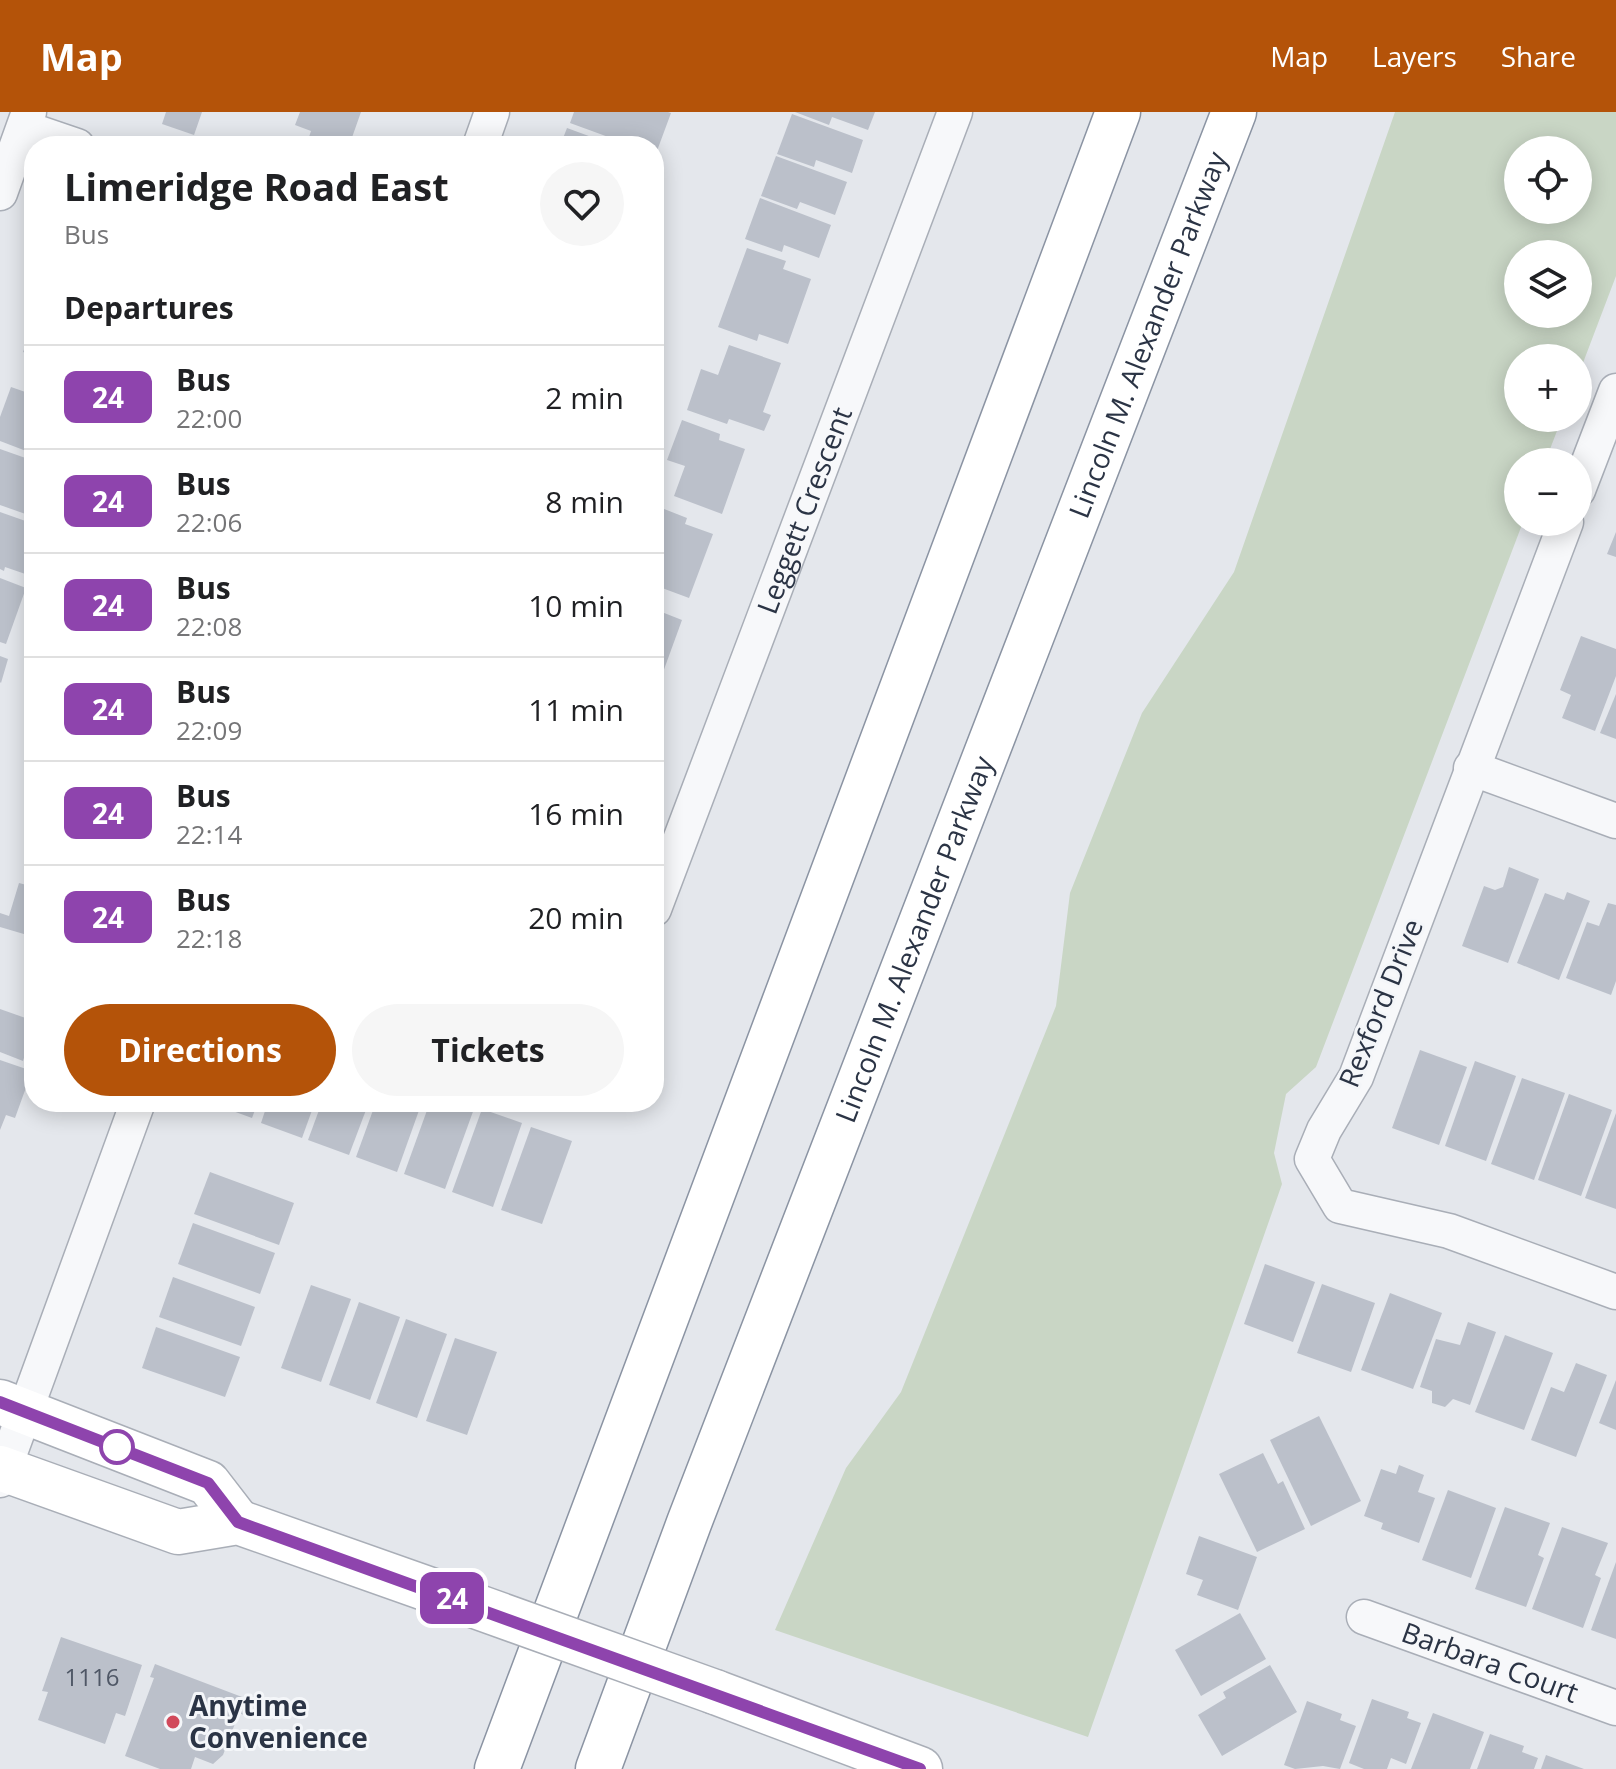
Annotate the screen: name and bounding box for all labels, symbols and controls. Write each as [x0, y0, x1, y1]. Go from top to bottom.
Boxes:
text: Map [40, 30, 123, 82]
text: Map [1270, 37, 1328, 75]
text: Layers [1372, 37, 1457, 75]
text: Share [1501, 37, 1576, 75]
map controls [1504, 136, 1592, 536]
button: locate [1504, 136, 1592, 224]
street label: Lincoln M. Alexander Parkway [1059, 145, 1235, 523]
text: Limeridge Road East [64, 160, 449, 212]
button: heart [540, 162, 624, 246]
text: Bus [64, 216, 109, 252]
button: layers [1504, 240, 1592, 328]
text: Departures [64, 287, 234, 328]
button: + [1504, 344, 1592, 432]
text: Bus [176, 359, 231, 400]
text: 2 min [545, 377, 624, 418]
text: 24 [92, 378, 124, 416]
text: 22:00 [176, 400, 242, 436]
street label: Leggett Crescent [747, 401, 860, 619]
button: − [1504, 448, 1592, 536]
text: Bus [176, 463, 231, 504]
text: 8 min [545, 481, 624, 522]
text: 24 [92, 482, 124, 520]
text: 22:06 [176, 504, 242, 540]
text: Bus [176, 567, 231, 608]
text: 10 min [528, 585, 624, 626]
text: 24 [92, 586, 124, 624]
text: 22:08 [176, 608, 242, 644]
text: Bus [176, 671, 231, 712]
text: 11 min [528, 689, 624, 730]
text: 24 [92, 690, 124, 728]
text: 22:09 [176, 712, 242, 748]
street label: Lincoln M. Alexander Parkway [826, 749, 1002, 1128]
text: Bus [176, 775, 231, 816]
text: 16 min [528, 793, 624, 834]
text: 24 [92, 794, 124, 832]
text: 22:14 [176, 816, 242, 852]
text: Bus [176, 879, 231, 920]
text: 20 min [528, 897, 624, 938]
text: 24 [92, 898, 124, 936]
street label: Rexford Drive [1329, 913, 1431, 1092]
text: 22:18 [176, 920, 242, 956]
button: Directions [64, 1004, 336, 1096]
button: Tickets [352, 1004, 624, 1096]
unlabelled marker [100, 1430, 134, 1464]
line badge: 24 [416, 1572, 488, 1624]
text: 24 [436, 1579, 468, 1617]
street label: Barbara Court [1397, 1612, 1584, 1711]
house number: 1116 [65, 1660, 119, 1693]
place label: Anytime Convenience [189, 1686, 368, 1756]
marker: Anytime Convenience [164, 1713, 182, 1731]

